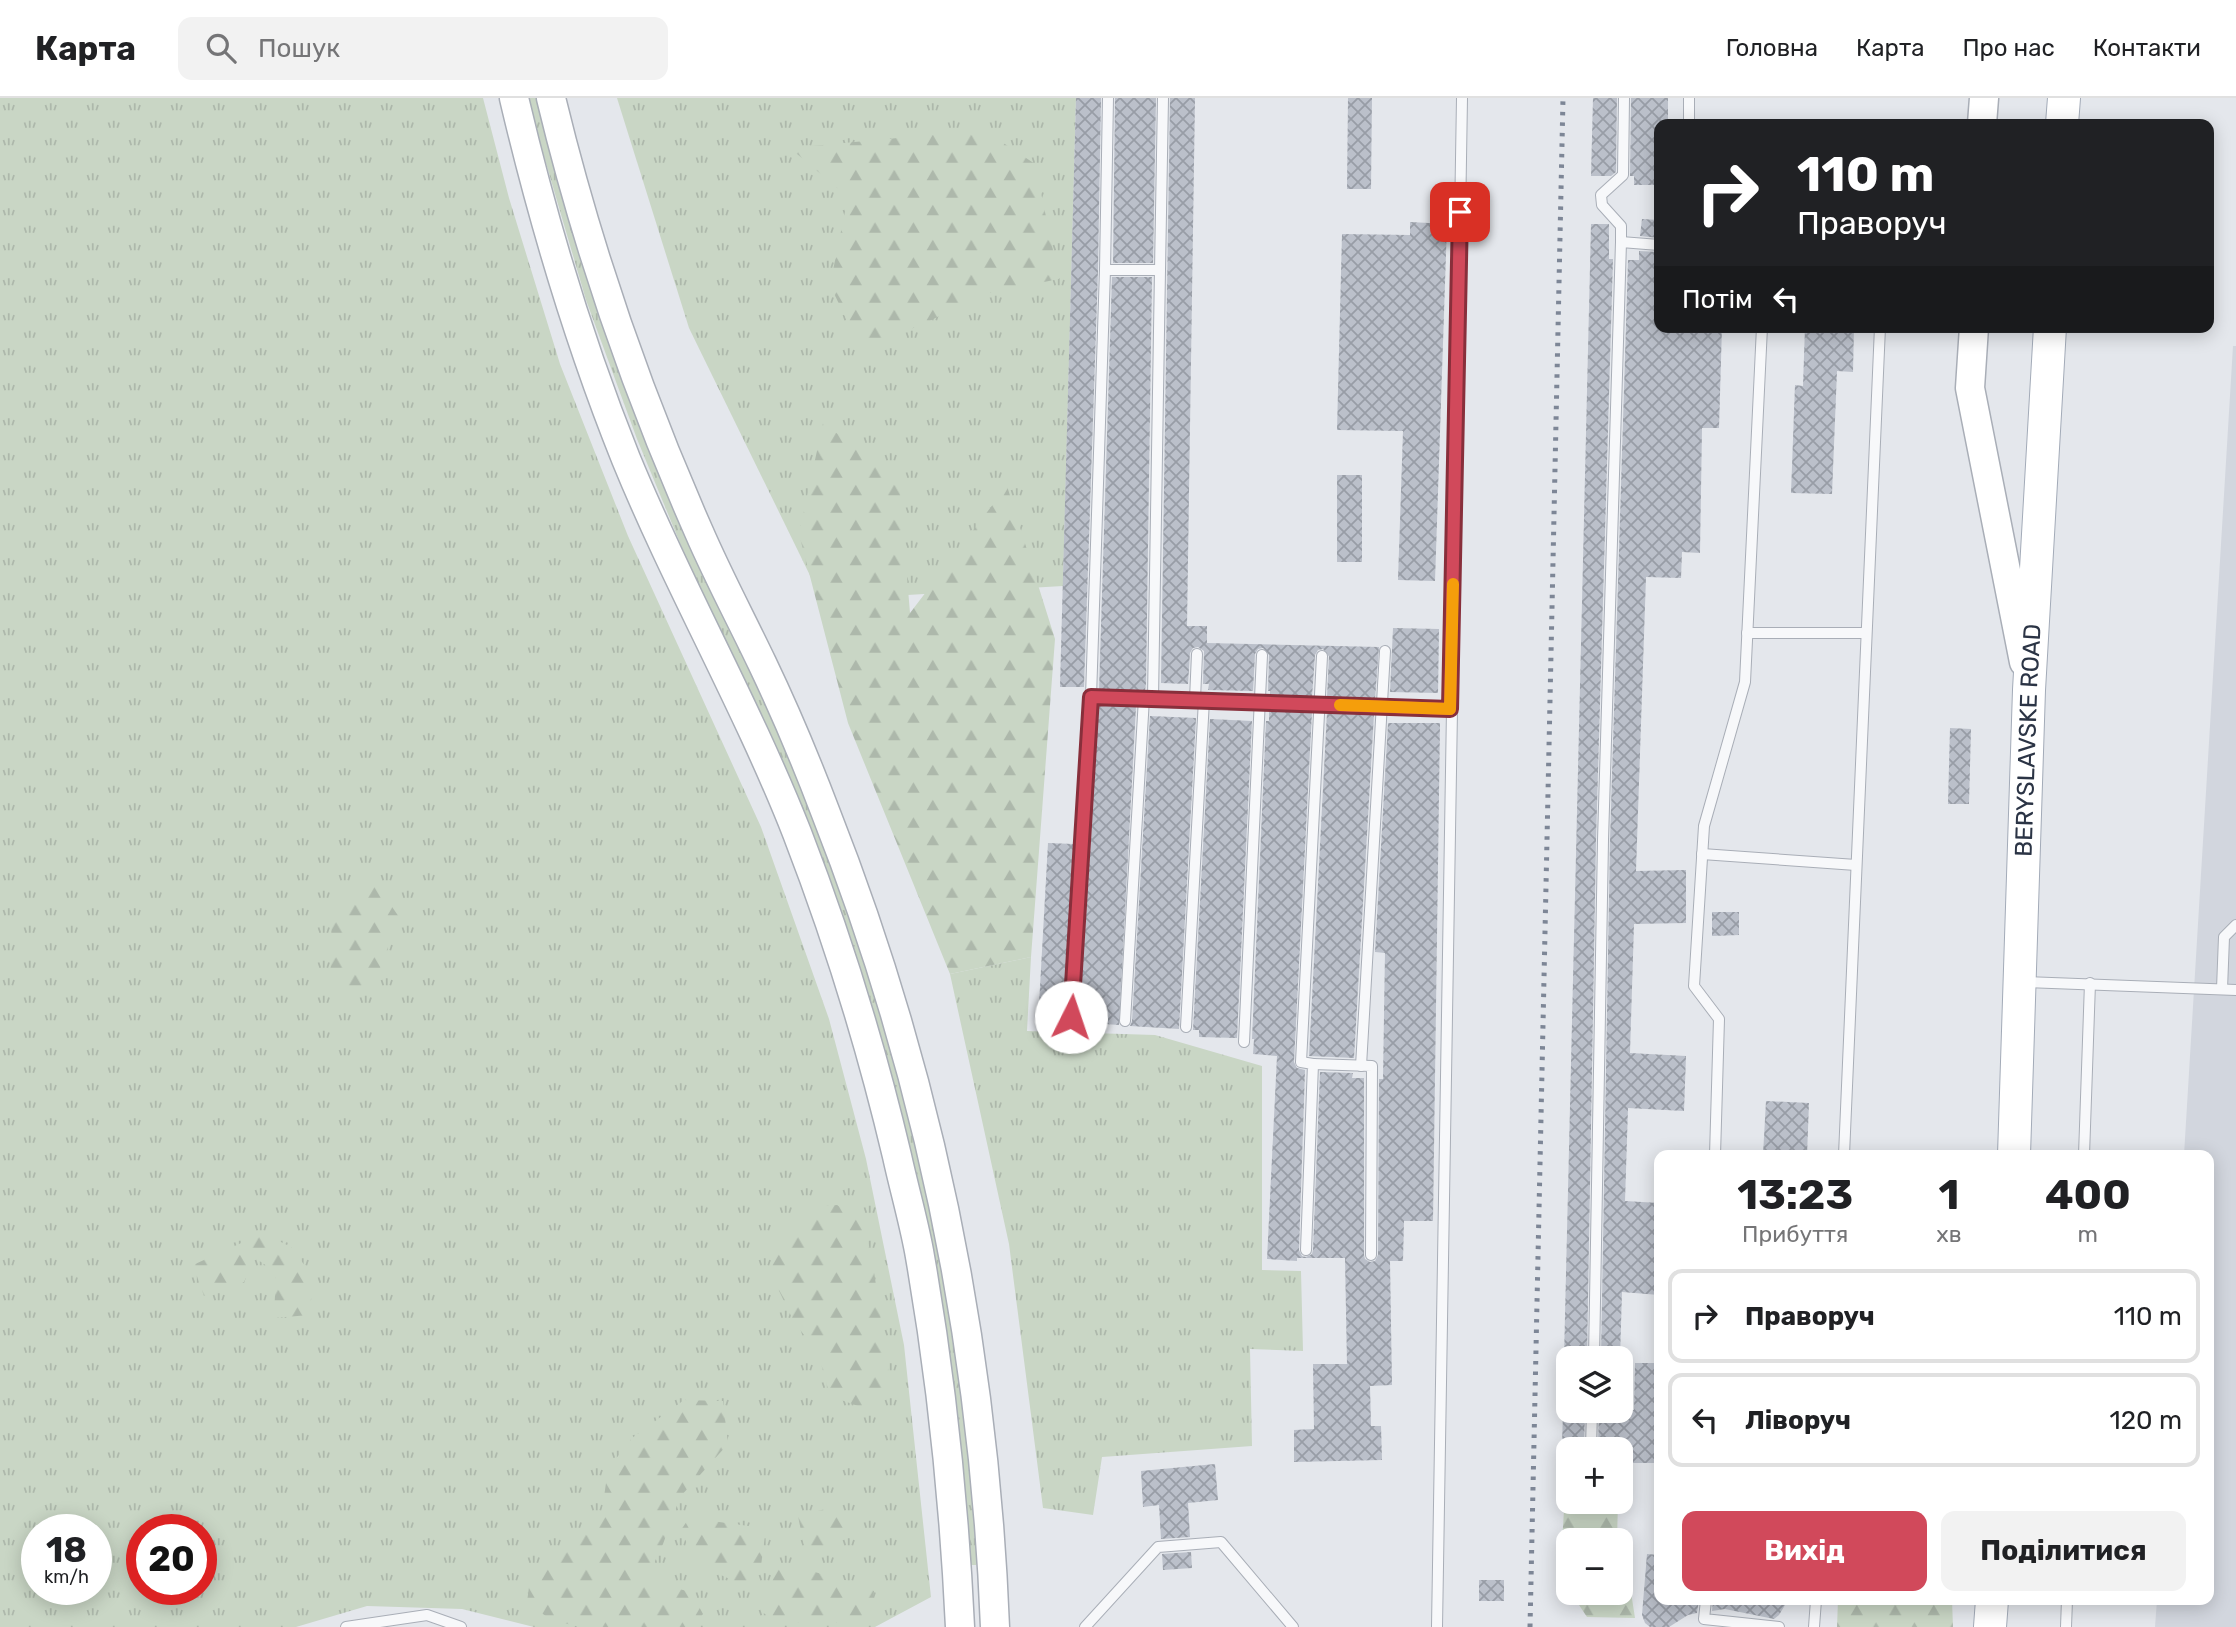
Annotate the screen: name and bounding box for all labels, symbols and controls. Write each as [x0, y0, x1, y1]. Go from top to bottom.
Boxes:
search box [178, 17, 668, 80]
text: Карта [35, 29, 136, 68]
icon: search [202, 29, 240, 67]
text: Пошук [258, 33, 340, 64]
text: Головна [1726, 34, 1818, 62]
text: Карта [1856, 34, 1924, 62]
text: Про нас [1962, 34, 2055, 62]
text: Контакти [2093, 34, 2201, 62]
text: 110 m [1797, 145, 1934, 203]
icon: right [1682, 147, 1773, 238]
pin [1430, 182, 1490, 242]
icon: arrive [1441, 193, 1479, 231]
text: Праворуч [1797, 204, 1946, 242]
icon: left [1767, 280, 1805, 318]
text: Потім [1682, 284, 1753, 315]
street label: BERYSLAVSKE ROAD [2010, 623, 2047, 857]
position arrow [1034, 980, 1108, 1054]
text: 13:23 [1737, 1170, 1853, 1220]
text: 1 [1939, 1170, 1959, 1220]
text: 400 [2045, 1170, 2131, 1220]
text: Прибуття [1742, 1220, 1848, 1248]
text: хв [1936, 1220, 1962, 1248]
text: m [2078, 1220, 2098, 1248]
icon: right [1686, 1297, 1724, 1335]
text: Праворуч [1745, 1301, 1875, 1332]
text: 110 m [2114, 1301, 2182, 1332]
map controls [1556, 1346, 1633, 1605]
button: layers [1556, 1346, 1633, 1423]
icon: left [1686, 1401, 1724, 1439]
text: Ліворуч [1745, 1405, 1851, 1436]
text: 120 m [2110, 1405, 2182, 1436]
button: + [1556, 1437, 1633, 1514]
button: Вихід [1682, 1511, 1927, 1591]
button: Поділитися [1941, 1511, 2186, 1591]
speed limit sign: 20 [126, 1514, 217, 1605]
button: − [1556, 1528, 1633, 1605]
text: 18 [46, 1529, 87, 1571]
text: km/h [44, 1566, 89, 1588]

